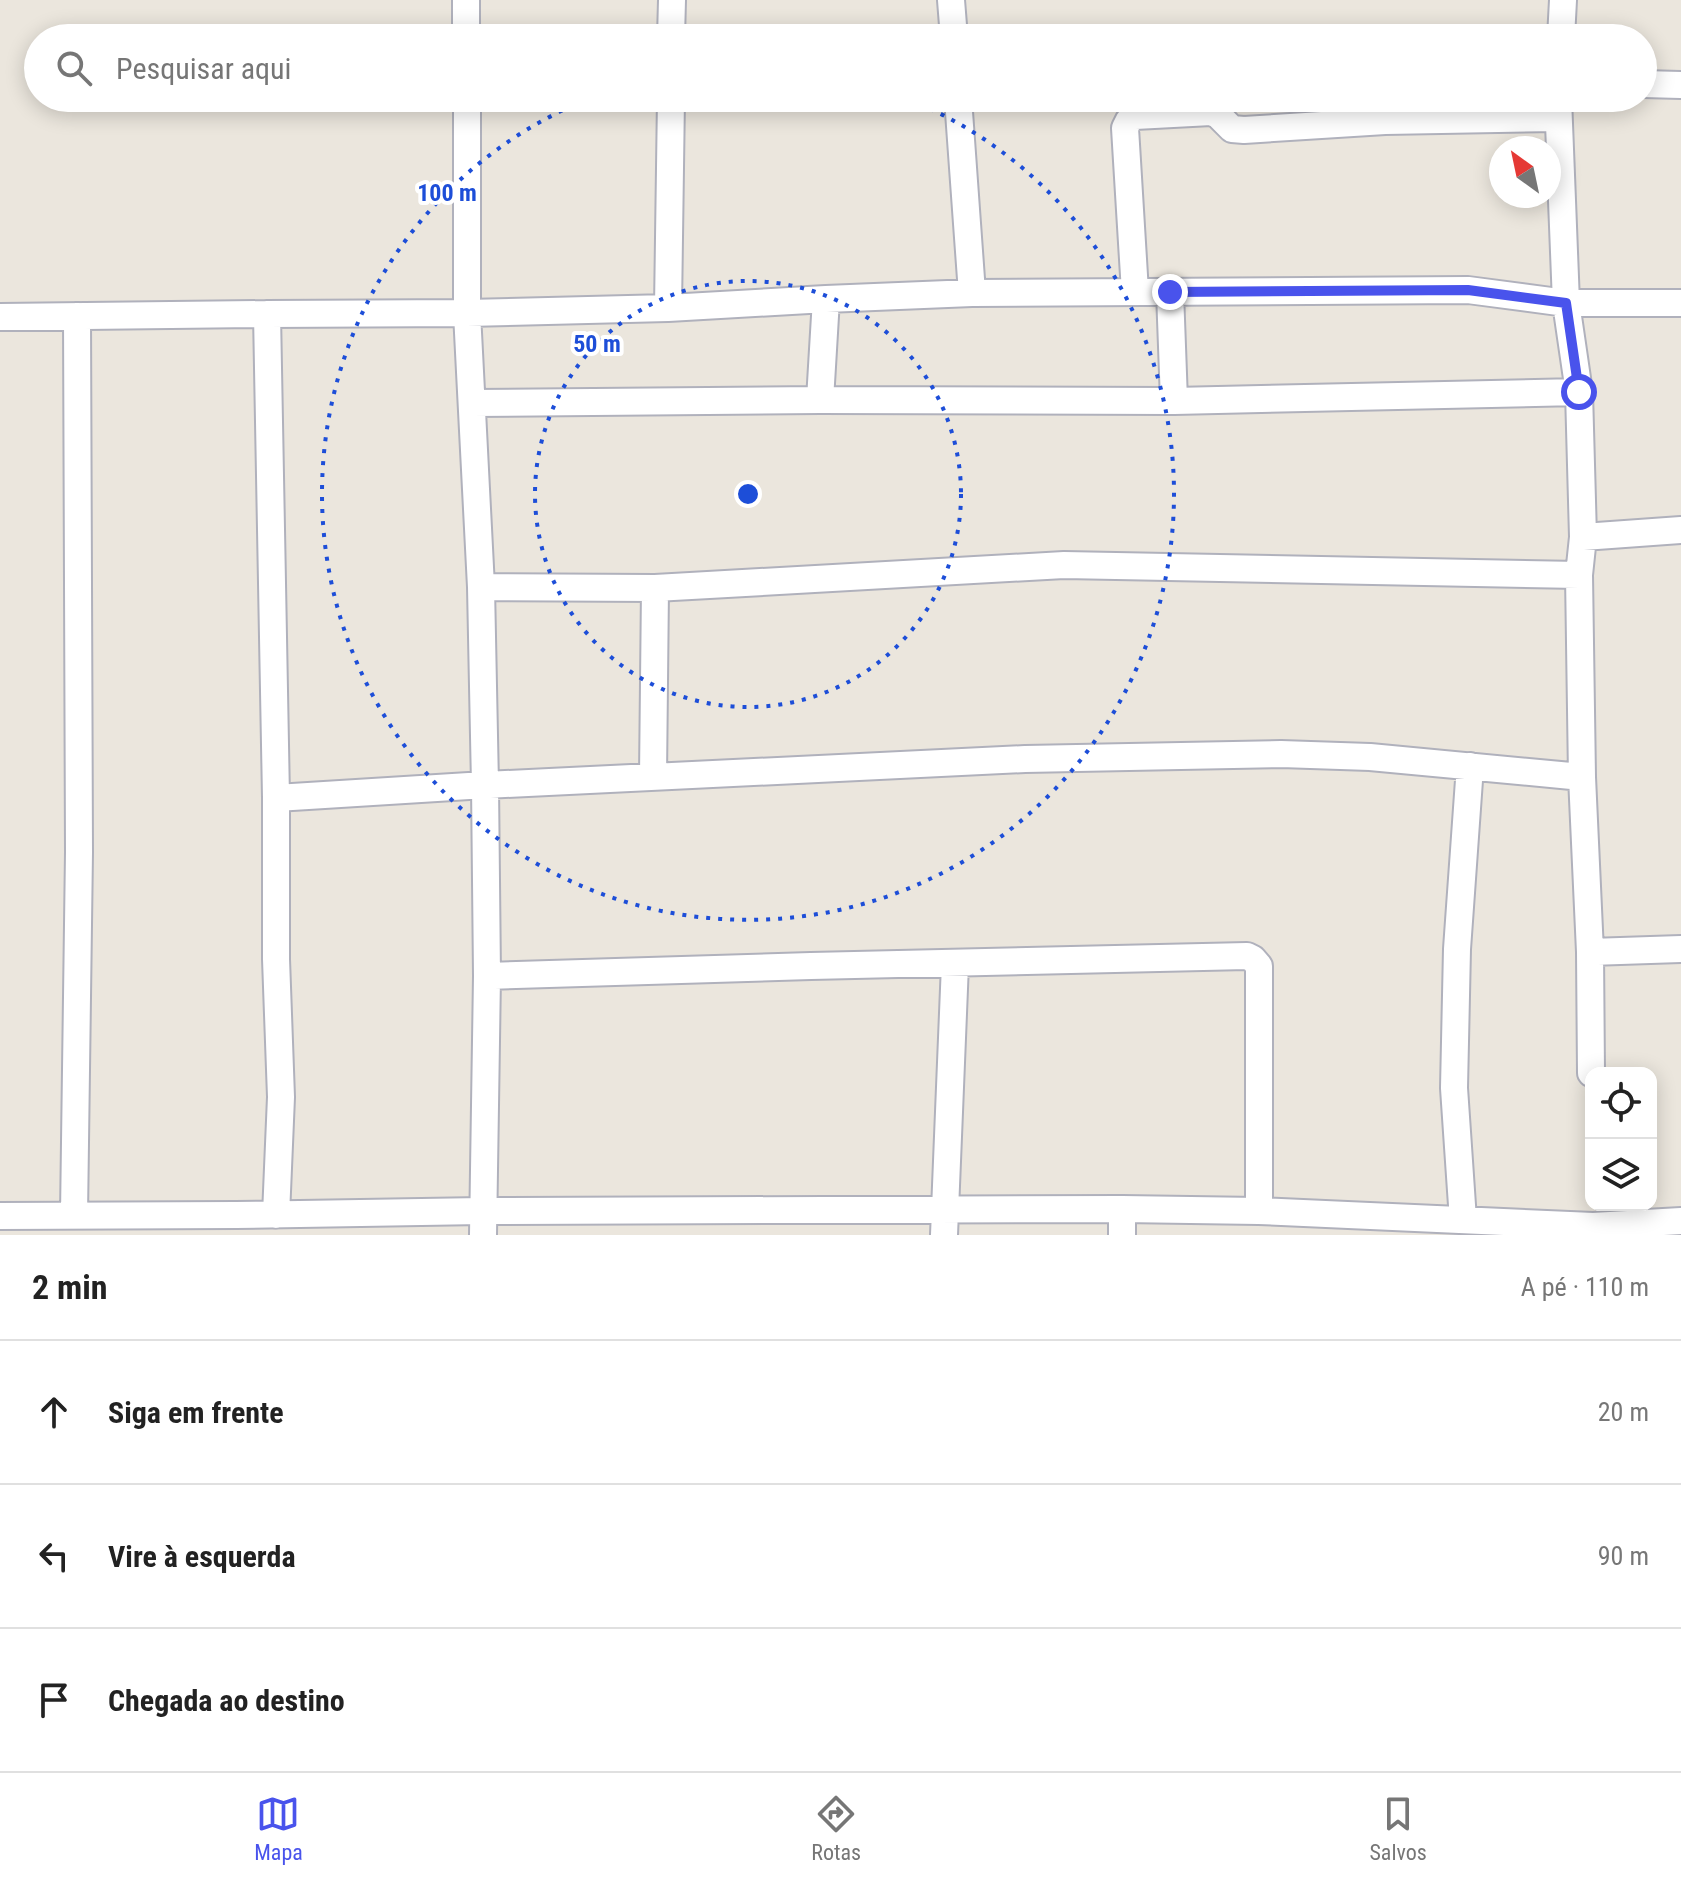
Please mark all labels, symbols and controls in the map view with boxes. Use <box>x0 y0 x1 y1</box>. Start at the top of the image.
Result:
search box <box>24 24 1657 112</box>
icon: search <box>52 46 96 90</box>
text: Pesquisar aqui <box>116 51 291 86</box>
north arrow <box>1489 136 1561 208</box>
text: 100 m <box>417 179 477 207</box>
route end <box>1152 274 1188 310</box>
text: 50 m <box>573 330 621 358</box>
route start <box>1561 374 1597 410</box>
centre of rings <box>734 480 762 508</box>
map controls <box>1585 1067 1657 1211</box>
button: locate <box>1585 1067 1657 1139</box>
button: layers <box>1585 1139 1657 1211</box>
text: 2 min <box>32 1267 108 1307</box>
text: A pé · 110 m <box>1521 1272 1649 1302</box>
icon: ahead <box>32 1390 76 1434</box>
text: Siga em frente <box>108 1395 284 1430</box>
text: 20 m <box>1598 1397 1649 1427</box>
icon: left <box>32 1534 76 1578</box>
text: Vire à esquerda <box>108 1539 296 1574</box>
text: 90 m <box>1598 1541 1649 1571</box>
icon: arrive <box>32 1678 76 1722</box>
text: Chegada ao destino <box>108 1683 345 1718</box>
tab: Mapa <box>254 1792 303 1865</box>
tab: Rotas <box>811 1792 861 1865</box>
tab: Salvos <box>1369 1792 1427 1865</box>

